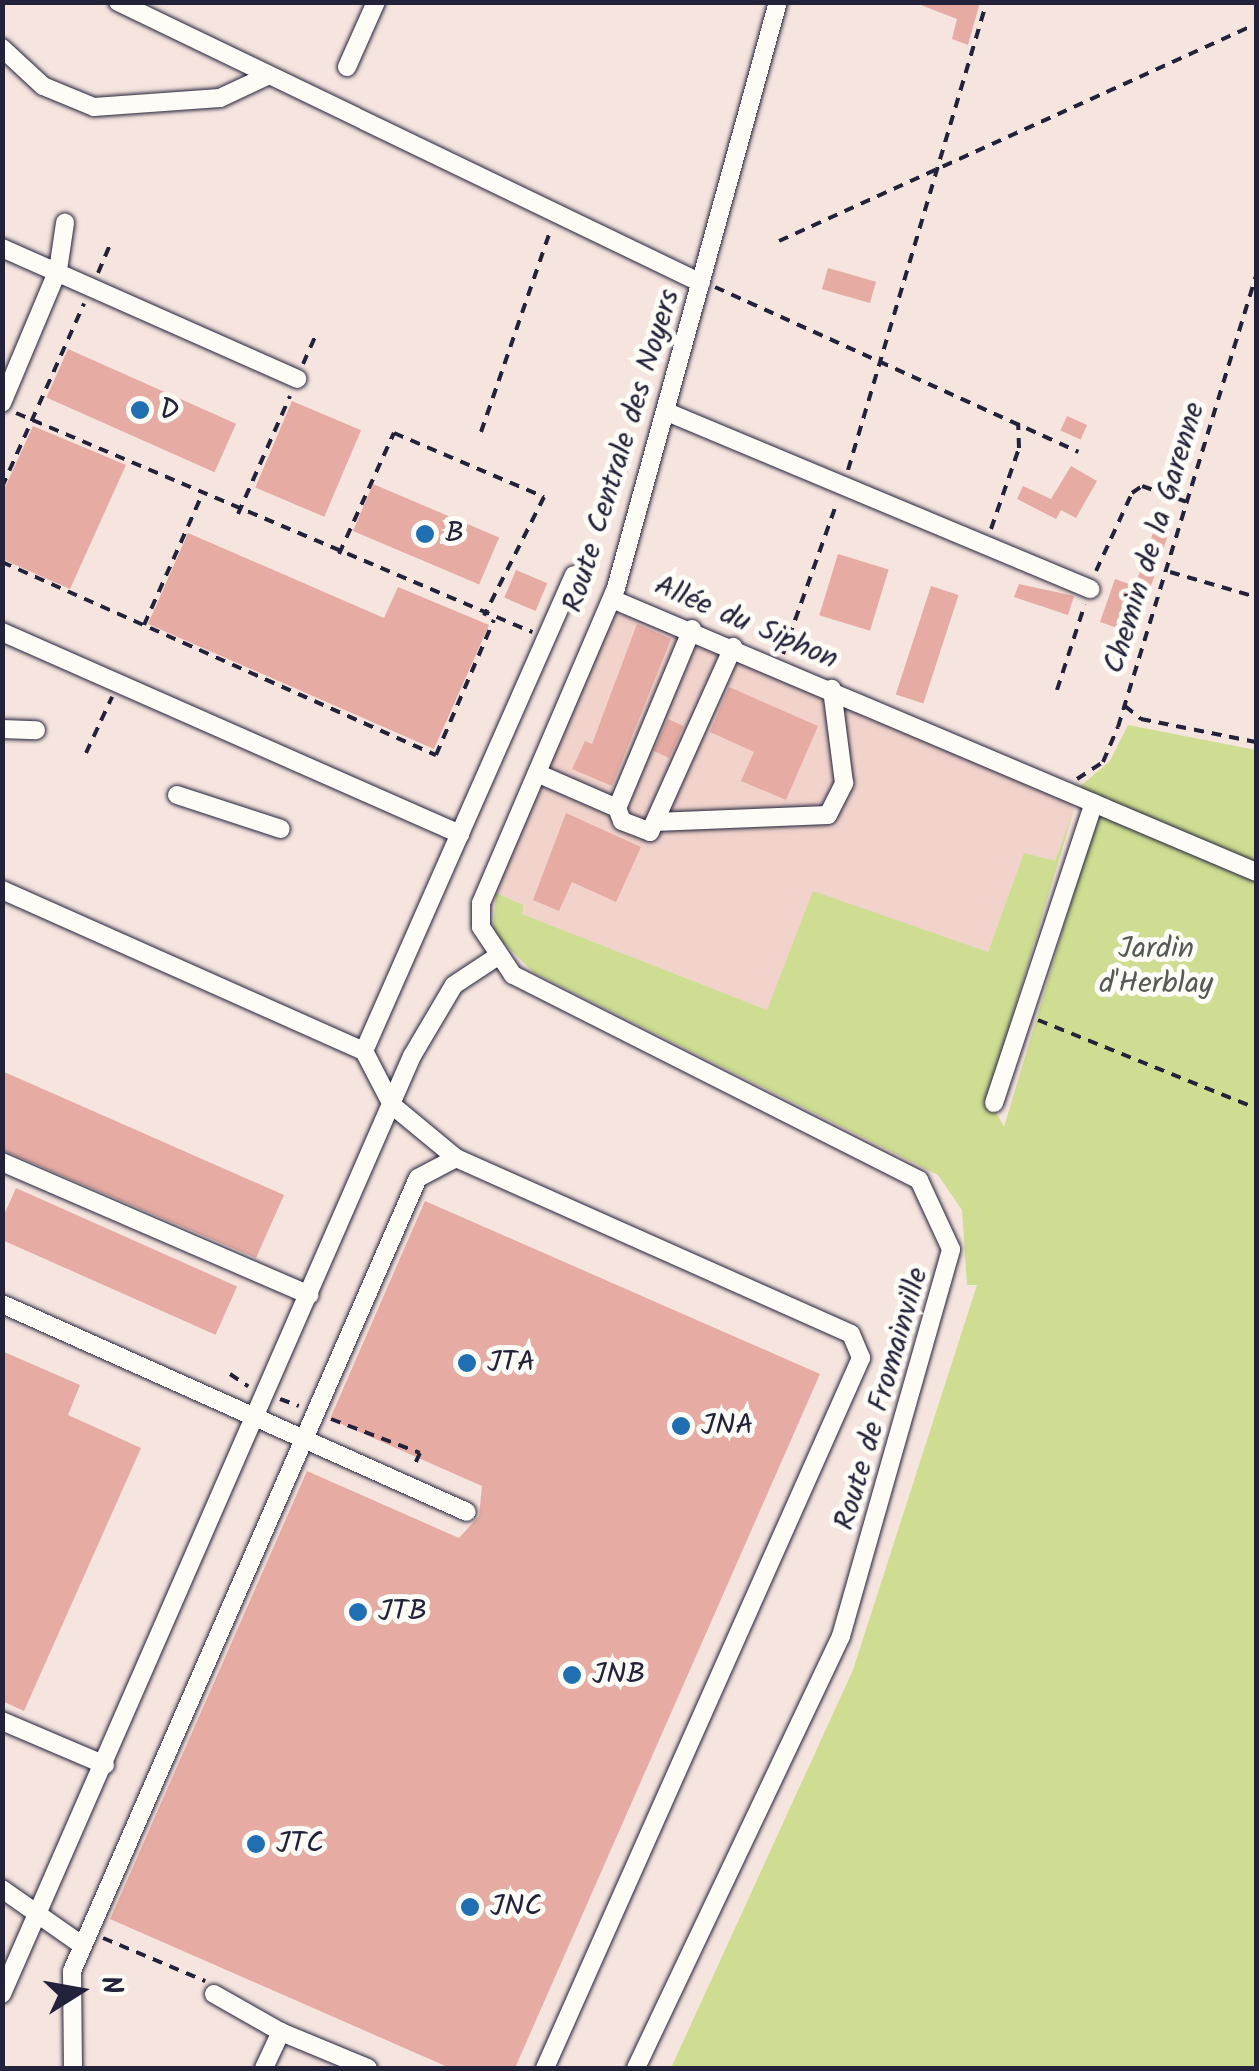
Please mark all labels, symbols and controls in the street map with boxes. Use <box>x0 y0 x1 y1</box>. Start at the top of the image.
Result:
street label: Route Centrale des Noyers <box>556 285 688 617</box>
place label: D <box>160 392 179 428</box>
street label: Chemin de la Garenne <box>1097 398 1213 678</box>
marker: D <box>129 399 151 421</box>
place label: B <box>445 516 464 552</box>
marker: B <box>414 523 436 545</box>
street label: Allée du Siphon <box>649 568 843 678</box>
park label: Jardin d'Herblay <box>1099 931 1213 1002</box>
street label: Route de Fromainville <box>827 1264 937 1534</box>
place label: JTA <box>487 1345 535 1381</box>
marker: JTA <box>456 1352 478 1374</box>
place label: JNA <box>701 1408 754 1444</box>
marker: JNA <box>670 1415 692 1437</box>
place label: JTB <box>378 1594 427 1630</box>
marker: JTB <box>347 1601 369 1623</box>
place label: JNB <box>592 1657 645 1693</box>
marker: JNB <box>561 1664 583 1686</box>
place label: JTC <box>276 1826 324 1862</box>
marker: JTC <box>245 1833 267 1855</box>
place label: JNC <box>490 1889 542 1925</box>
marker: JNC <box>459 1896 481 1918</box>
north arrow <box>30 1941 130 2041</box>
text: N <box>86 1972 134 1998</box>

